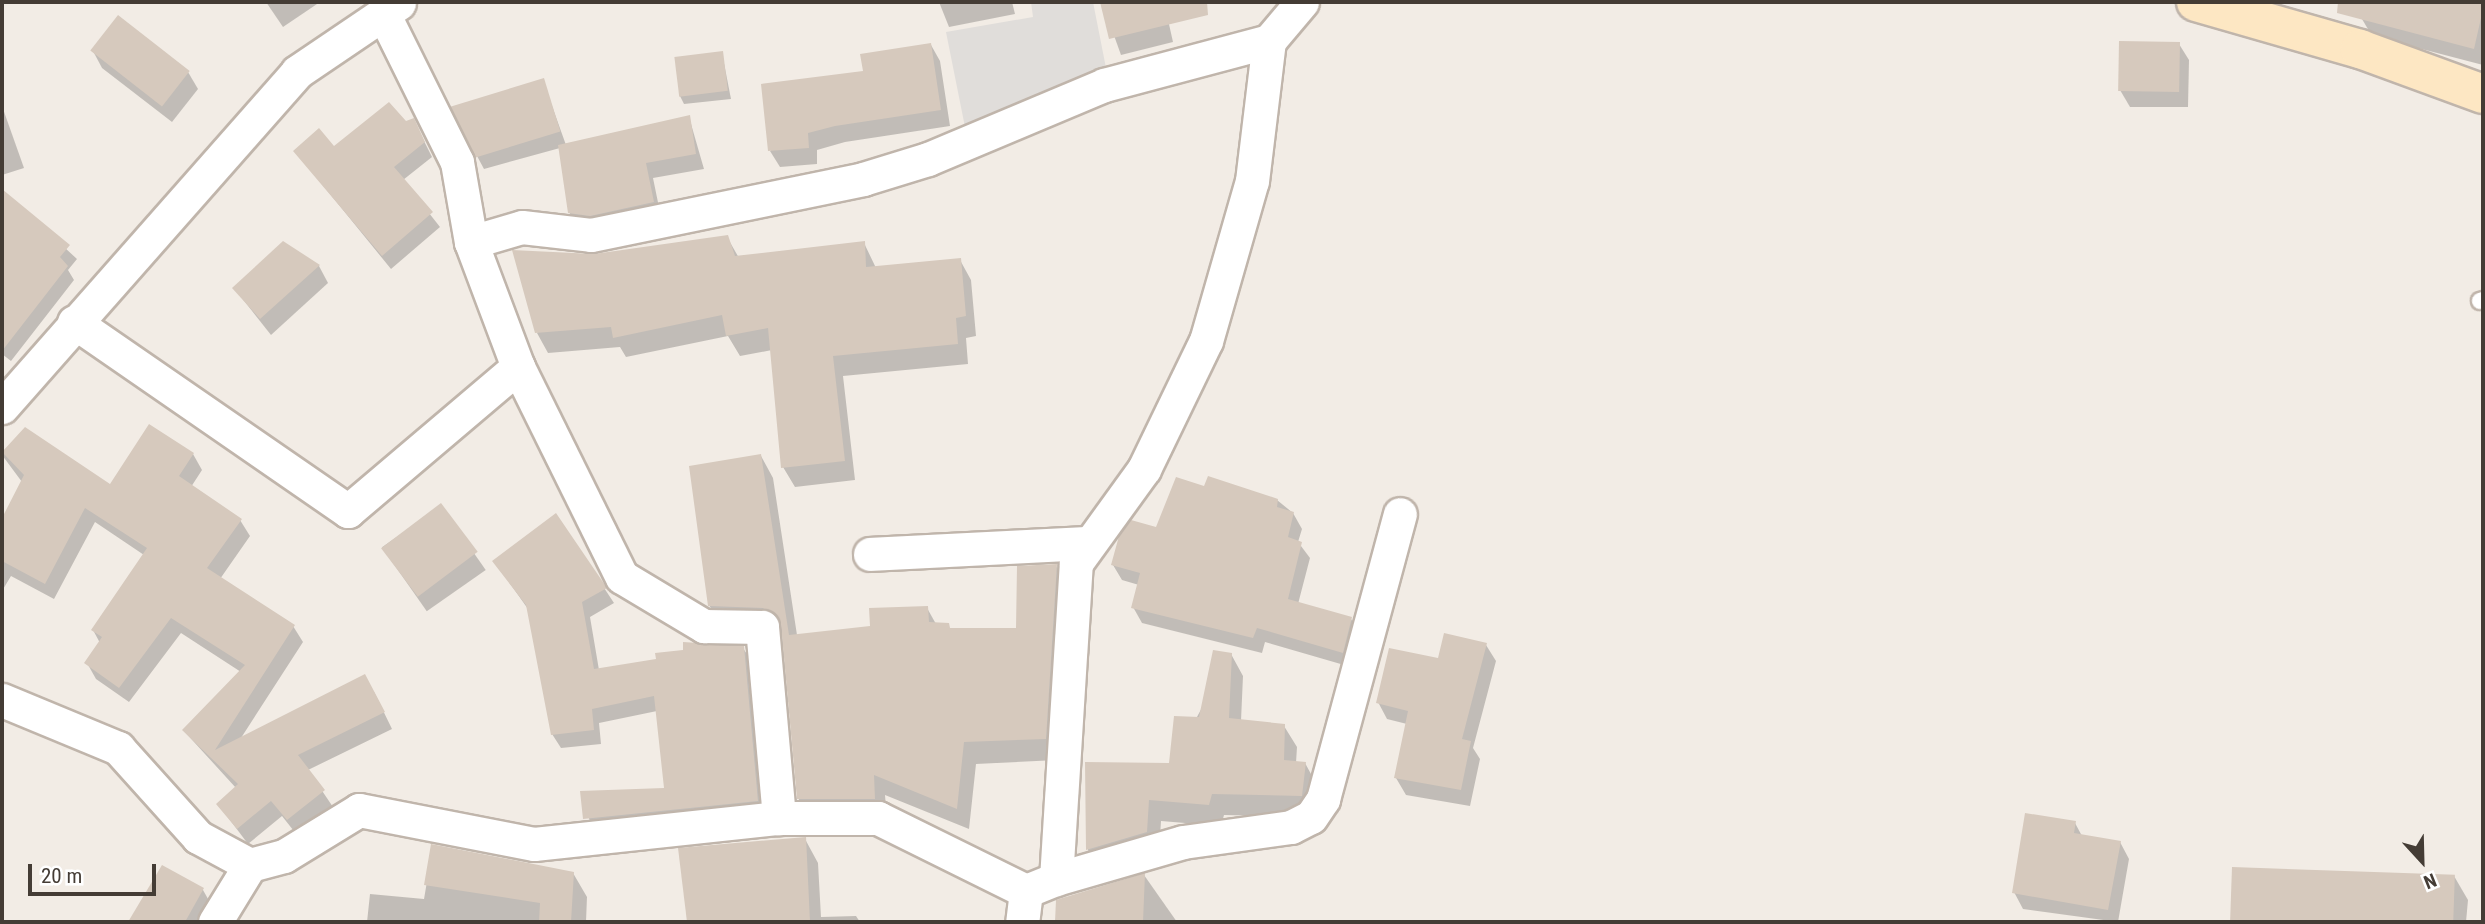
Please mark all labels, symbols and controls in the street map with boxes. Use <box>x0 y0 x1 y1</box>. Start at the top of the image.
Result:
north arrow <box>2387 826 2457 896</box>
scale bar <box>32 850 159 894</box>
text: 20 m <box>41 864 82 888</box>
text: N <box>2420 868 2440 894</box>

